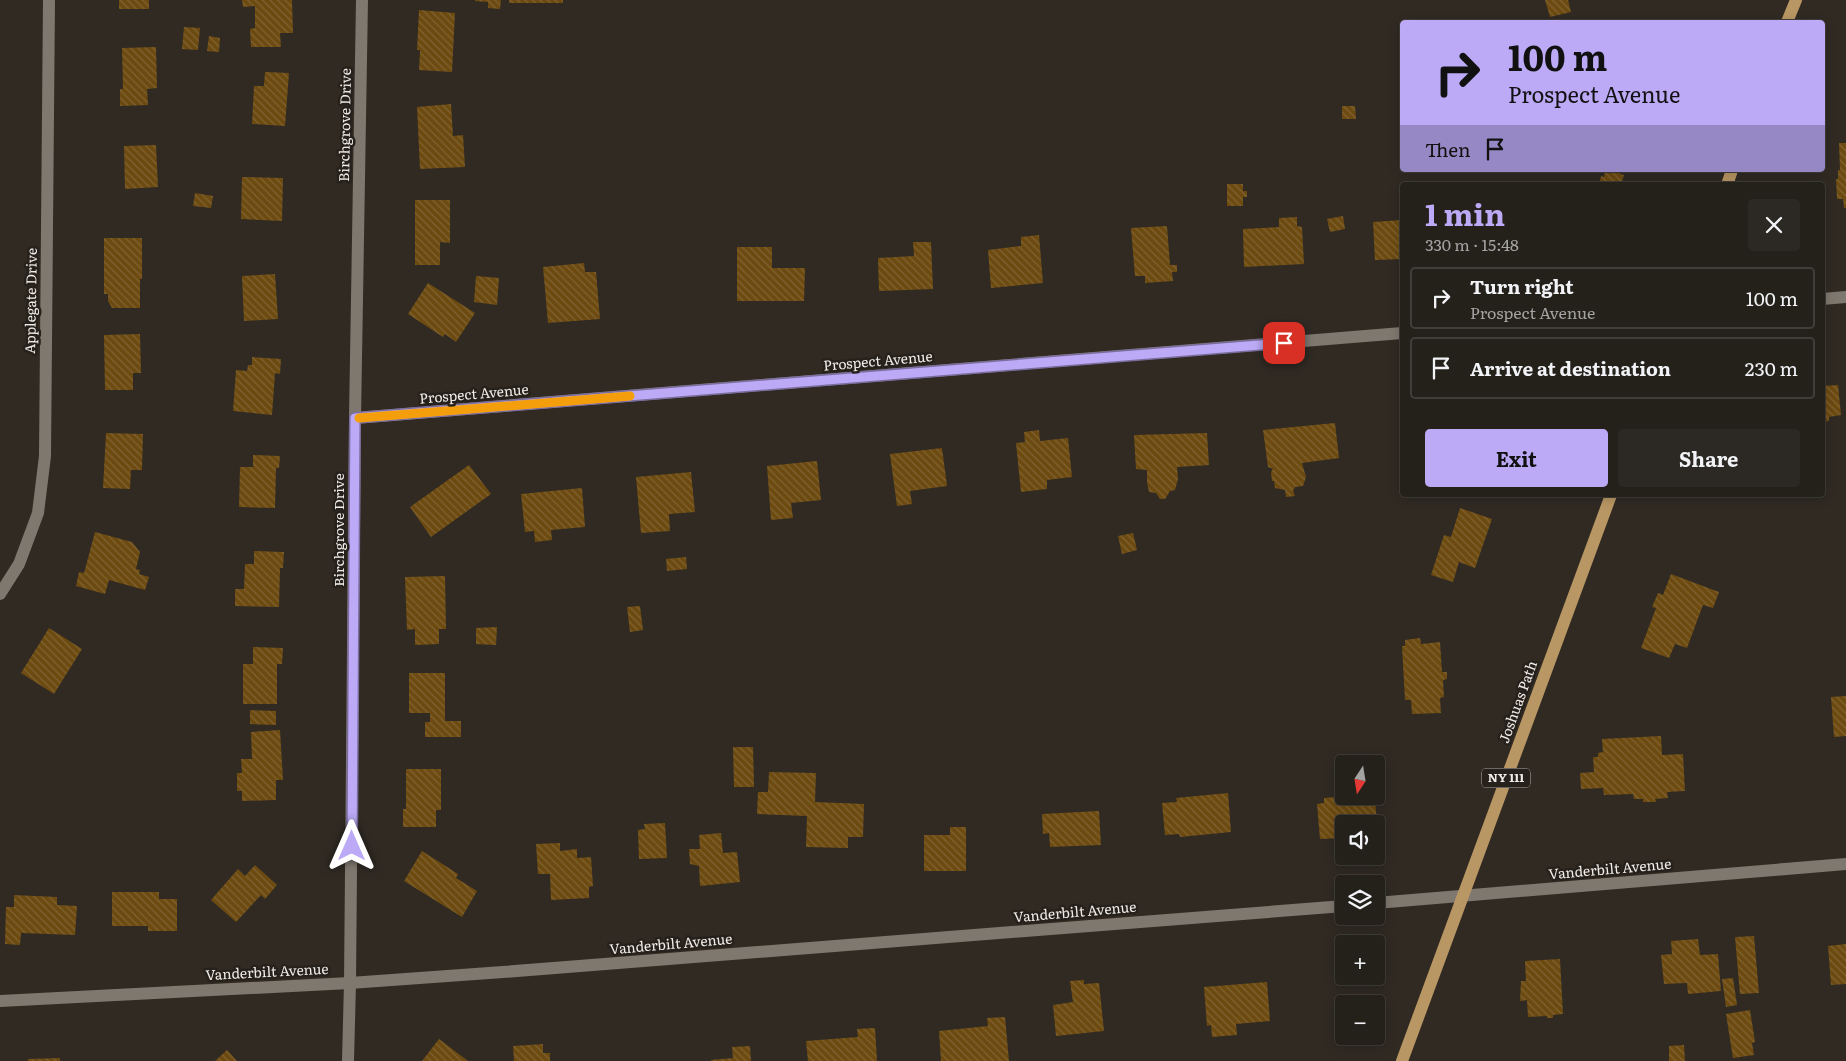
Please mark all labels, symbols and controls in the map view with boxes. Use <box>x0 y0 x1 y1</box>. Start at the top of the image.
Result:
text: 100 m <box>1508 30 1608 82</box>
icon: right <box>1425 40 1490 105</box>
street label: Birchgrove Drive <box>333 68 355 182</box>
text: Prospect Avenue <box>1508 77 1680 110</box>
text: Then <box>1425 135 1471 163</box>
icon: arrive <box>1481 135 1509 163</box>
text: 1 min <box>1425 191 1505 235</box>
button: close <box>1748 199 1800 251</box>
text: 330 m · 15:48 <box>1425 232 1519 256</box>
street label: Applegate Drive <box>19 248 41 354</box>
text: Turn right <box>1470 272 1574 300</box>
icon: right <box>1427 284 1455 312</box>
text: 100 m <box>1746 284 1798 312</box>
text: Prospect Avenue <box>1470 300 1595 324</box>
pin <box>1263 322 1305 364</box>
icon: arrive <box>1270 329 1298 357</box>
street label: Prospect Avenue <box>822 345 933 375</box>
icon: arrive <box>1427 354 1455 382</box>
text: Arrive at destination <box>1470 354 1671 382</box>
text: 230 m <box>1745 354 1798 382</box>
street label: Prospect Avenue <box>418 378 529 408</box>
button: Exit <box>1425 429 1608 487</box>
button: Share <box>1618 429 1800 487</box>
street label: Birchgrove Drive <box>328 473 348 587</box>
street label: Joshuas Path <box>1493 658 1541 746</box>
north arrow <box>1335 755 1385 805</box>
map controls <box>1335 755 1385 1045</box>
road number: NY 111 <box>1482 768 1530 788</box>
button: sound <box>1335 815 1385 865</box>
position arrow <box>325 819 377 871</box>
street label: Vanderbilt Avenue <box>1548 853 1672 883</box>
button: layers <box>1335 875 1385 925</box>
street label: Vanderbilt Avenue <box>1013 896 1137 926</box>
street label: Vanderbilt Avenue <box>609 928 733 958</box>
button: + <box>1335 935 1385 985</box>
street label: Vanderbilt Avenue <box>205 958 329 984</box>
button: − <box>1335 995 1385 1045</box>

